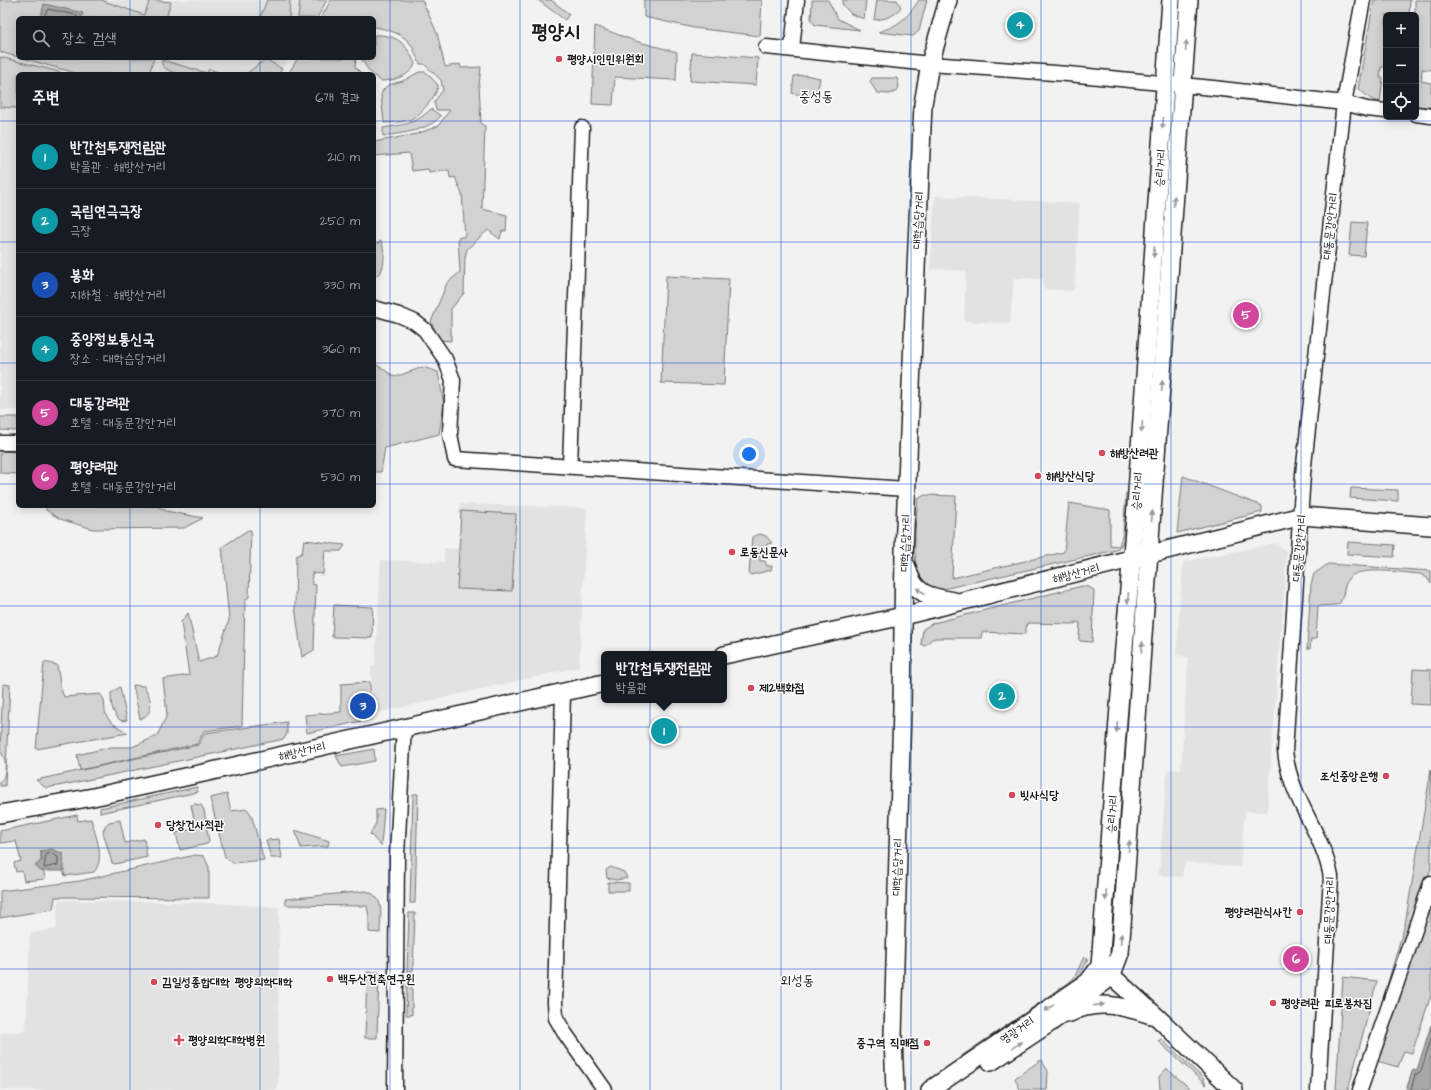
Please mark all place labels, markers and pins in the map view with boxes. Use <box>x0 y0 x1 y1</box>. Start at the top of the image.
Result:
pin: 4 <box>1007 10 1033 40</box>
place label: 평양시인민위원회 <box>567 51 644 68</box>
marker: 평양시인민위원회 <box>554 54 564 64</box>
pin: 5 <box>1233 300 1259 330</box>
place label: 해방산려관 <box>1110 445 1159 462</box>
marker: 해방산려관 <box>1097 448 1107 458</box>
place label: 해방산식당 <box>1046 468 1095 485</box>
marker: 해방산식당 <box>1033 471 1043 481</box>
place label: 로동신문사 <box>740 544 789 561</box>
marker: 로동신문사 <box>727 547 737 557</box>
place label: 제2백화점 <box>759 680 805 697</box>
pin: 2 <box>989 681 1015 711</box>
marker: 제2백화점 <box>746 683 756 693</box>
pin: 3 <box>350 691 376 721</box>
pin: 1 <box>651 716 677 746</box>
place label: 조선중앙은행 <box>1320 768 1378 785</box>
marker: 조선중앙은행 <box>1381 771 1391 781</box>
place label: 빗사식당 <box>1020 787 1059 804</box>
marker: 빗사식당 <box>1007 790 1017 800</box>
place label: 당창건사적관 <box>166 817 224 834</box>
marker: 당창건사적관 <box>153 820 163 830</box>
place label: 평양려관식사칸 <box>1224 904 1292 921</box>
marker: 평양려관식사칸 <box>1295 907 1305 917</box>
pin: 6 <box>1283 944 1309 974</box>
place label: 백두산건축연구윈 <box>338 971 416 988</box>
place label: 김일성종합대학 평양의학대학 <box>162 974 293 991</box>
marker: 백두산건축연구윈 <box>325 974 335 984</box>
marker: 김일성종합대학 평양의학대학 <box>149 977 159 987</box>
place label: 평양려관 피로봉차집 <box>1281 995 1373 1012</box>
marker: 평양려관 피로봉차집 <box>1268 998 1278 1008</box>
place label: 평양의학대학병원 <box>188 1032 266 1049</box>
marker: 평양의학대학병원 <box>173 1034 185 1046</box>
place label: 중구역 직매점 <box>856 1035 919 1052</box>
marker: 중구역 직매점 <box>922 1038 932 1048</box>

